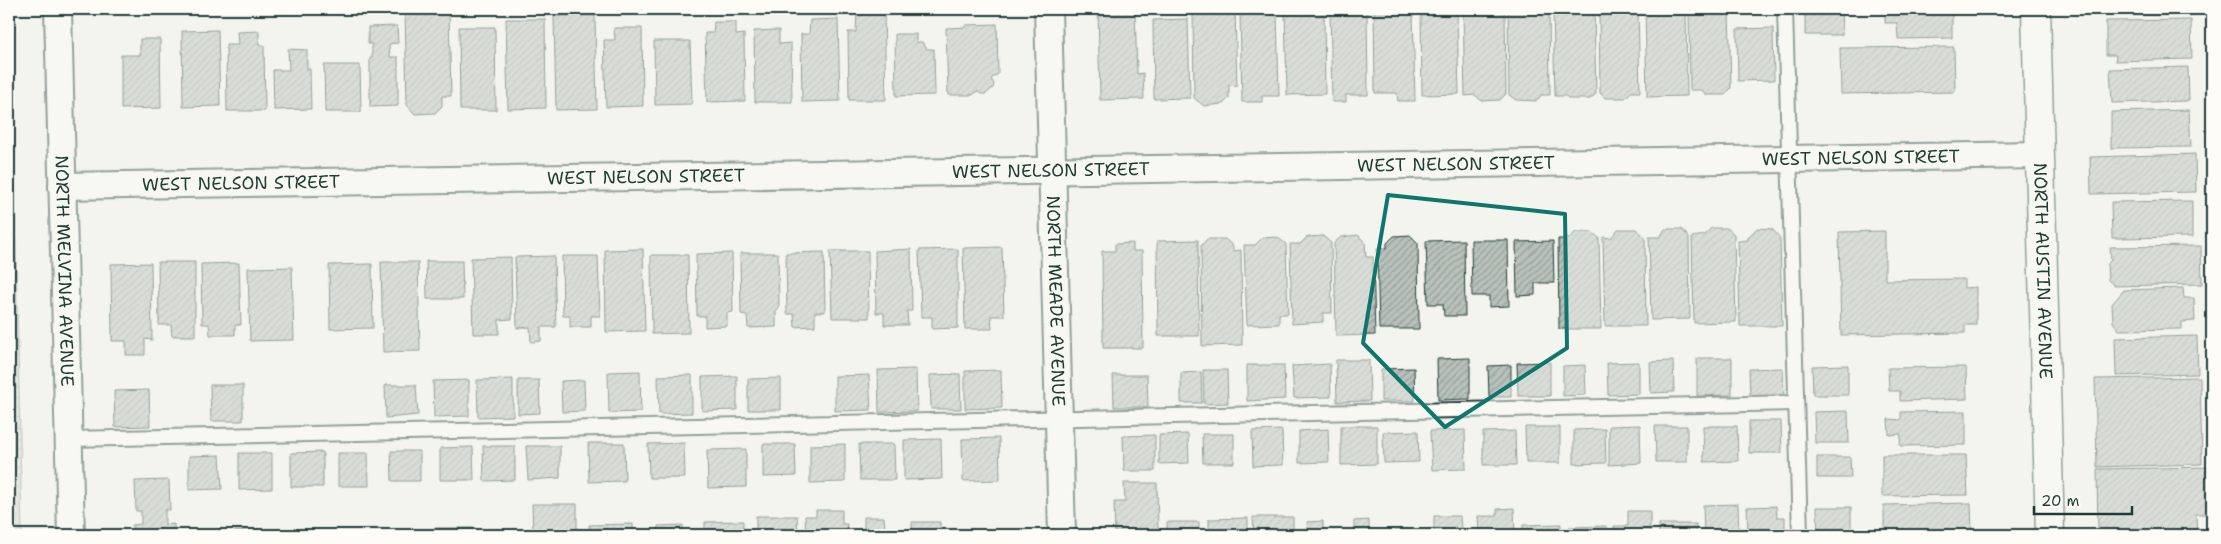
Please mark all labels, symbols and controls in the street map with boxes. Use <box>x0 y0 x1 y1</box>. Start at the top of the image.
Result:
street label: WEST NELSON STREET <box>1762 144 1960 171</box>
street label: WEST NELSON STREET <box>1357 151 1555 178</box>
street label: NORTH MELVINA AVENUE <box>50 155 79 387</box>
street label: WEST NELSON STREET <box>952 157 1150 184</box>
street label: NORTH AUSTIN AVENUE <box>2028 162 2058 379</box>
street label: WEST NELSON STREET <box>547 163 745 190</box>
street label: WEST NELSON STREET <box>142 170 340 197</box>
street label: NORTH MEADE AVENUE <box>1041 195 1071 407</box>
scale bar <box>2034 484 2131 516</box>
text: 20 m <box>2041 491 2080 511</box>

